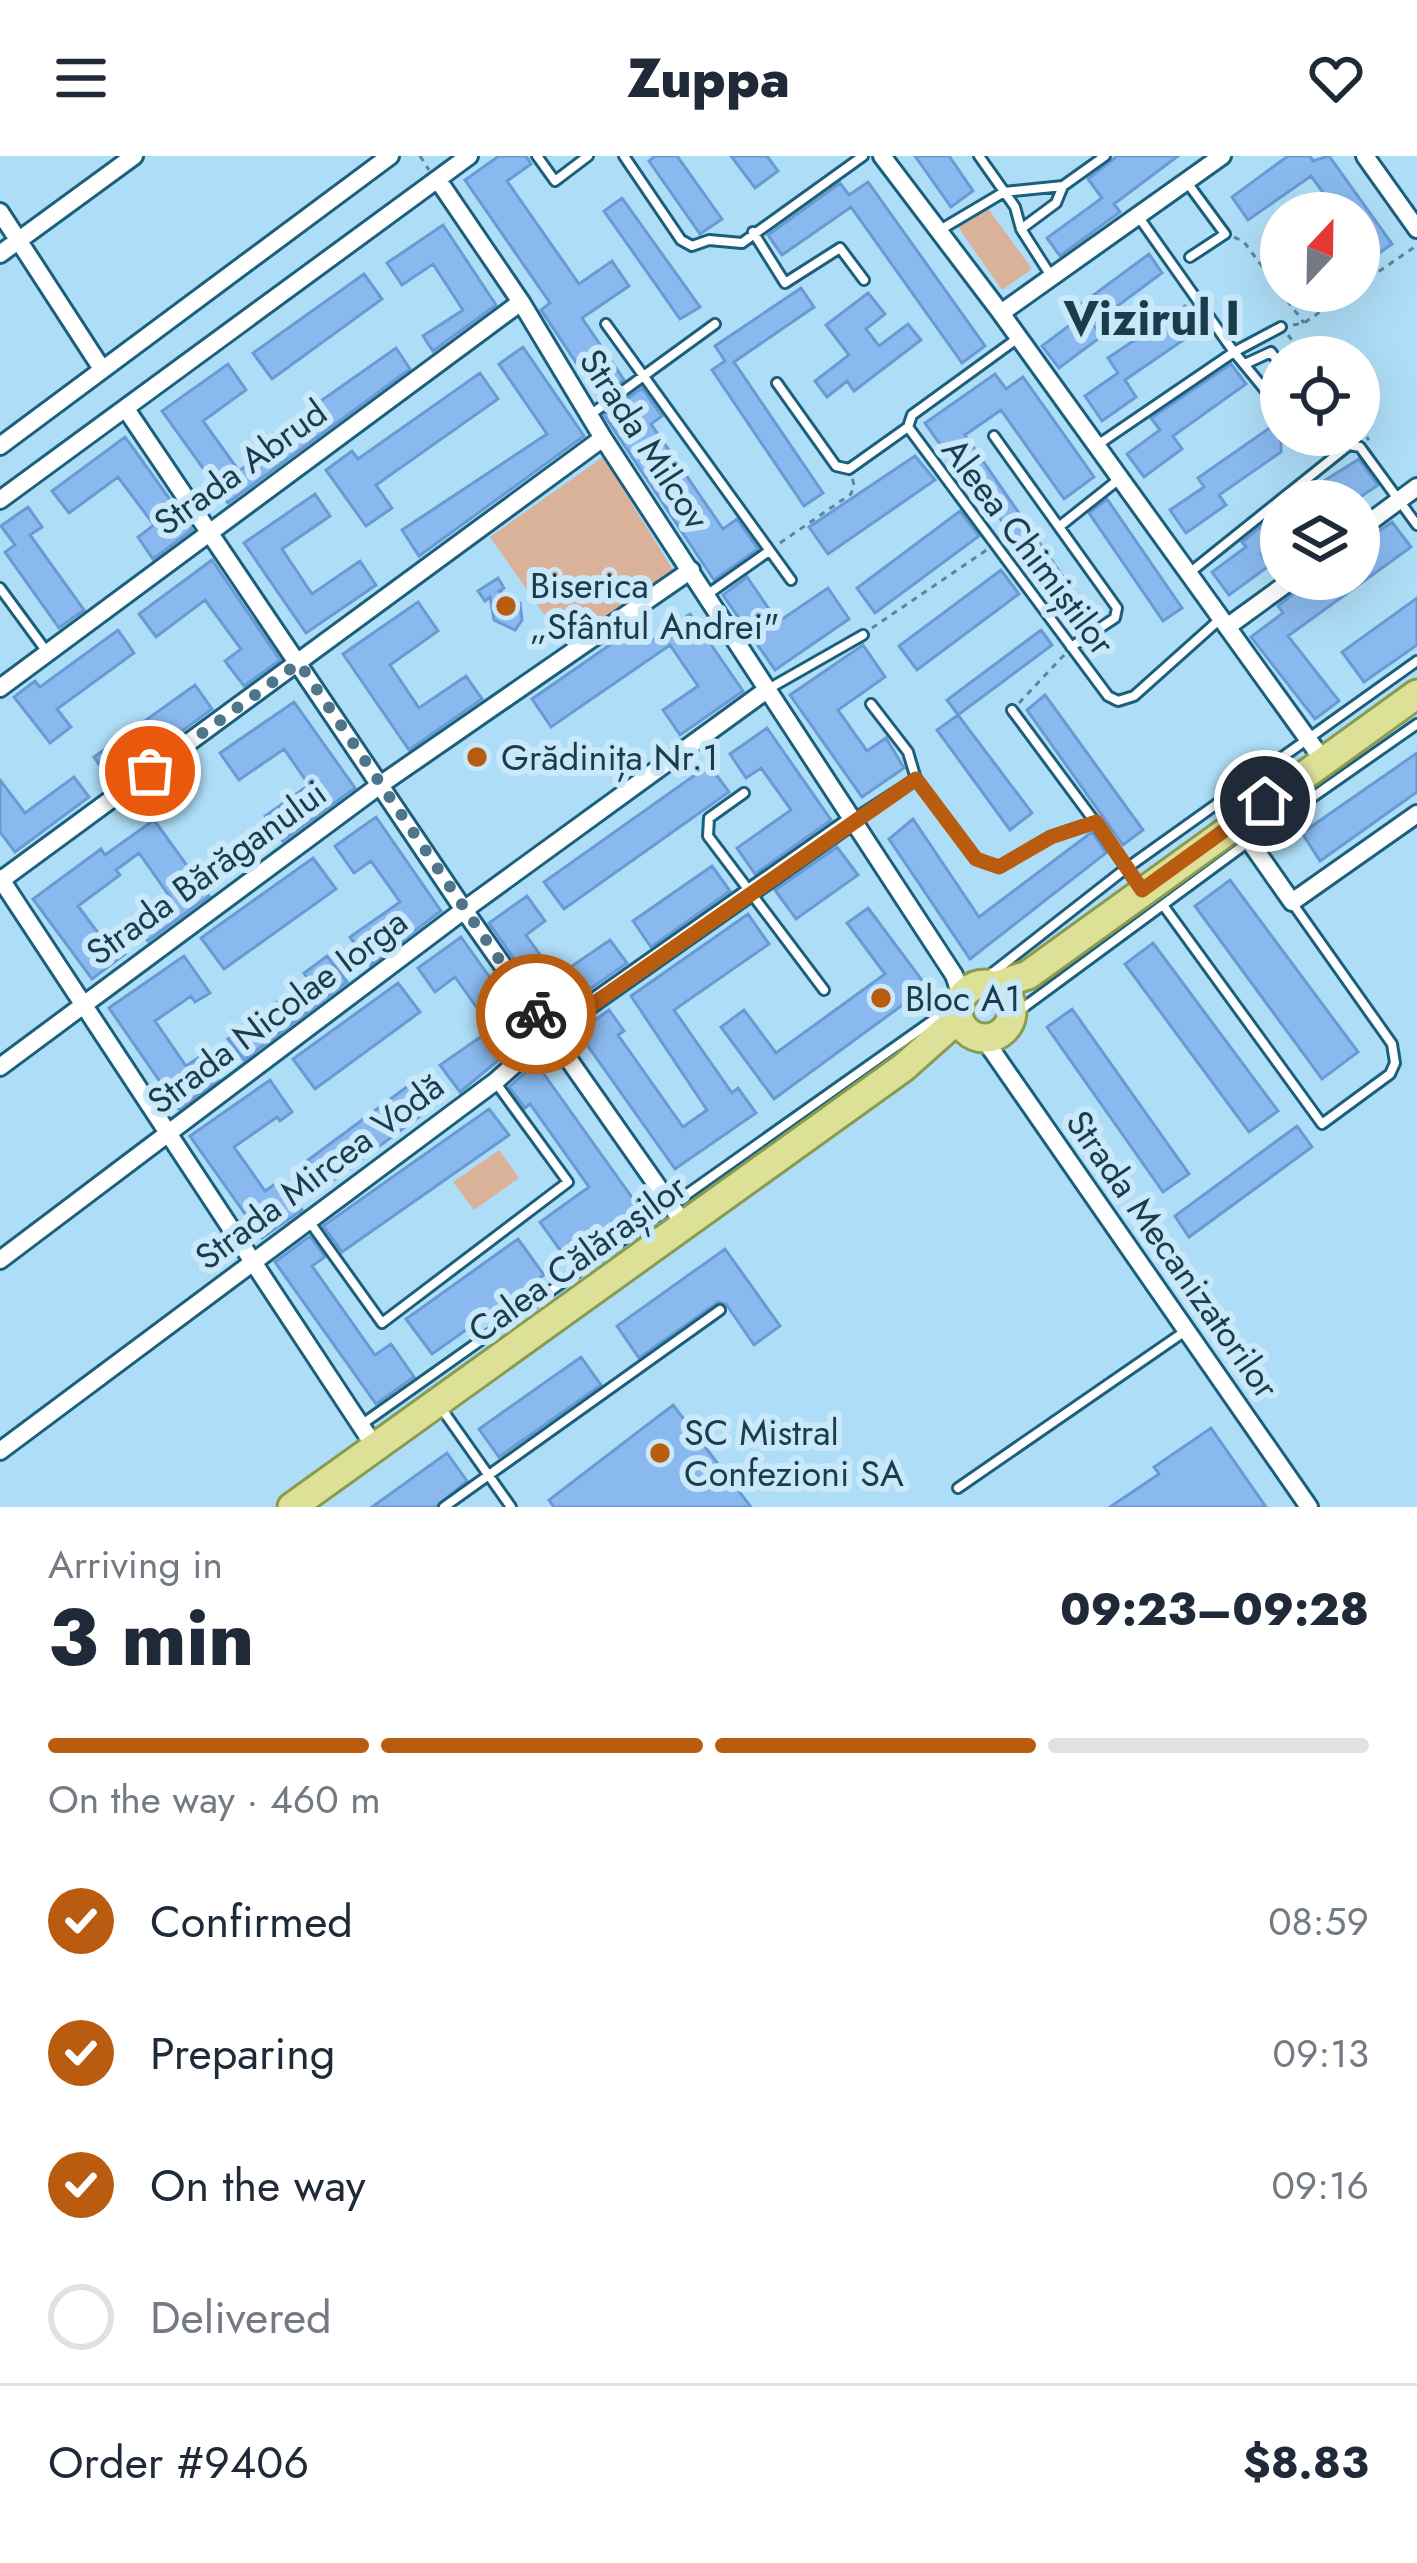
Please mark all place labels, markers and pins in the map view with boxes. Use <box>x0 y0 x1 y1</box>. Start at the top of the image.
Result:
place label: Biserica „Sfântul Andrei" <box>530 559 780 652</box>
marker: Biserica „Sfântul Andrei" <box>493 593 519 619</box>
pin <box>99 720 201 822</box>
place label: Grădinița Nr.1 <box>501 731 719 783</box>
marker: Grădinița Nr.1 <box>464 744 490 770</box>
pin <box>1214 750 1316 852</box>
place label: Bloc A1 <box>905 972 1021 1024</box>
marker: Bloc A1 <box>868 985 894 1011</box>
place label: SC Mistral Confezioni SA <box>684 1406 904 1499</box>
marker: SC Mistral Confezioni SA <box>647 1440 673 1466</box>

